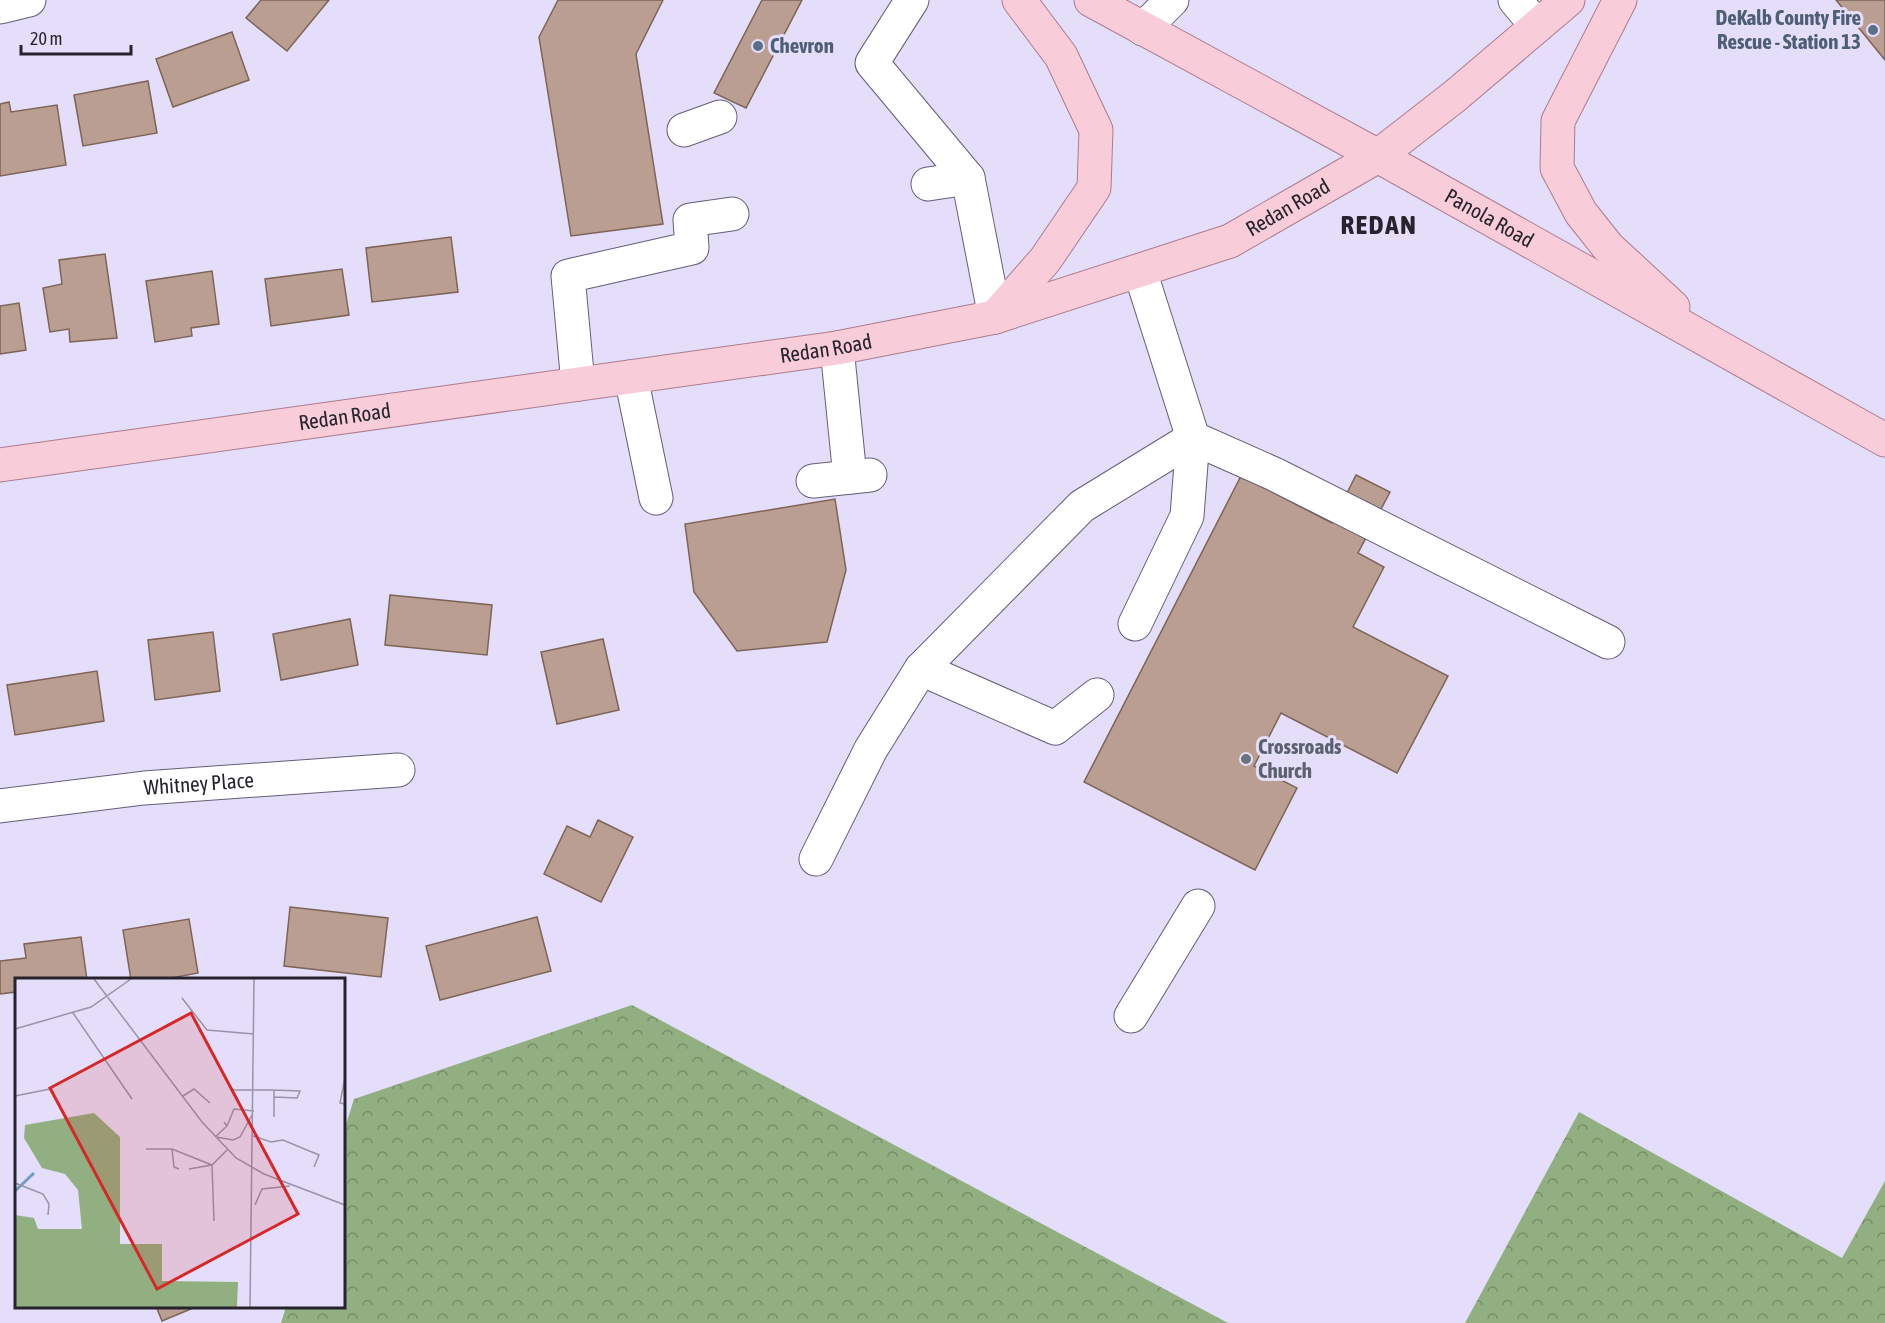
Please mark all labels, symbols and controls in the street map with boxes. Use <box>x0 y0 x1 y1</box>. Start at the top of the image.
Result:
place label: DeKalb County Fire Rescue - Station 13 <box>1715 5 1861 53</box>
scale bar <box>21 18 130 56</box>
marker: DeKalb County Fire Rescue - Station 13 <box>1866 23 1880 37</box>
text: 20 m <box>30 28 62 49</box>
place label: Chevron <box>770 33 834 57</box>
marker: Chevron <box>751 39 765 53</box>
street label: Redan Road <box>1241 173 1334 240</box>
street label: Panola Road <box>1441 183 1538 252</box>
district label: REDAN <box>1341 209 1417 240</box>
street label: Redan Road <box>778 328 874 367</box>
street label: Redan Road <box>297 398 392 434</box>
place label: Crossroads Church <box>1258 734 1342 782</box>
marker: Crossroads Church <box>1239 752 1253 766</box>
street label: Whitney Place <box>143 767 255 799</box>
inset map <box>15 978 345 1308</box>

